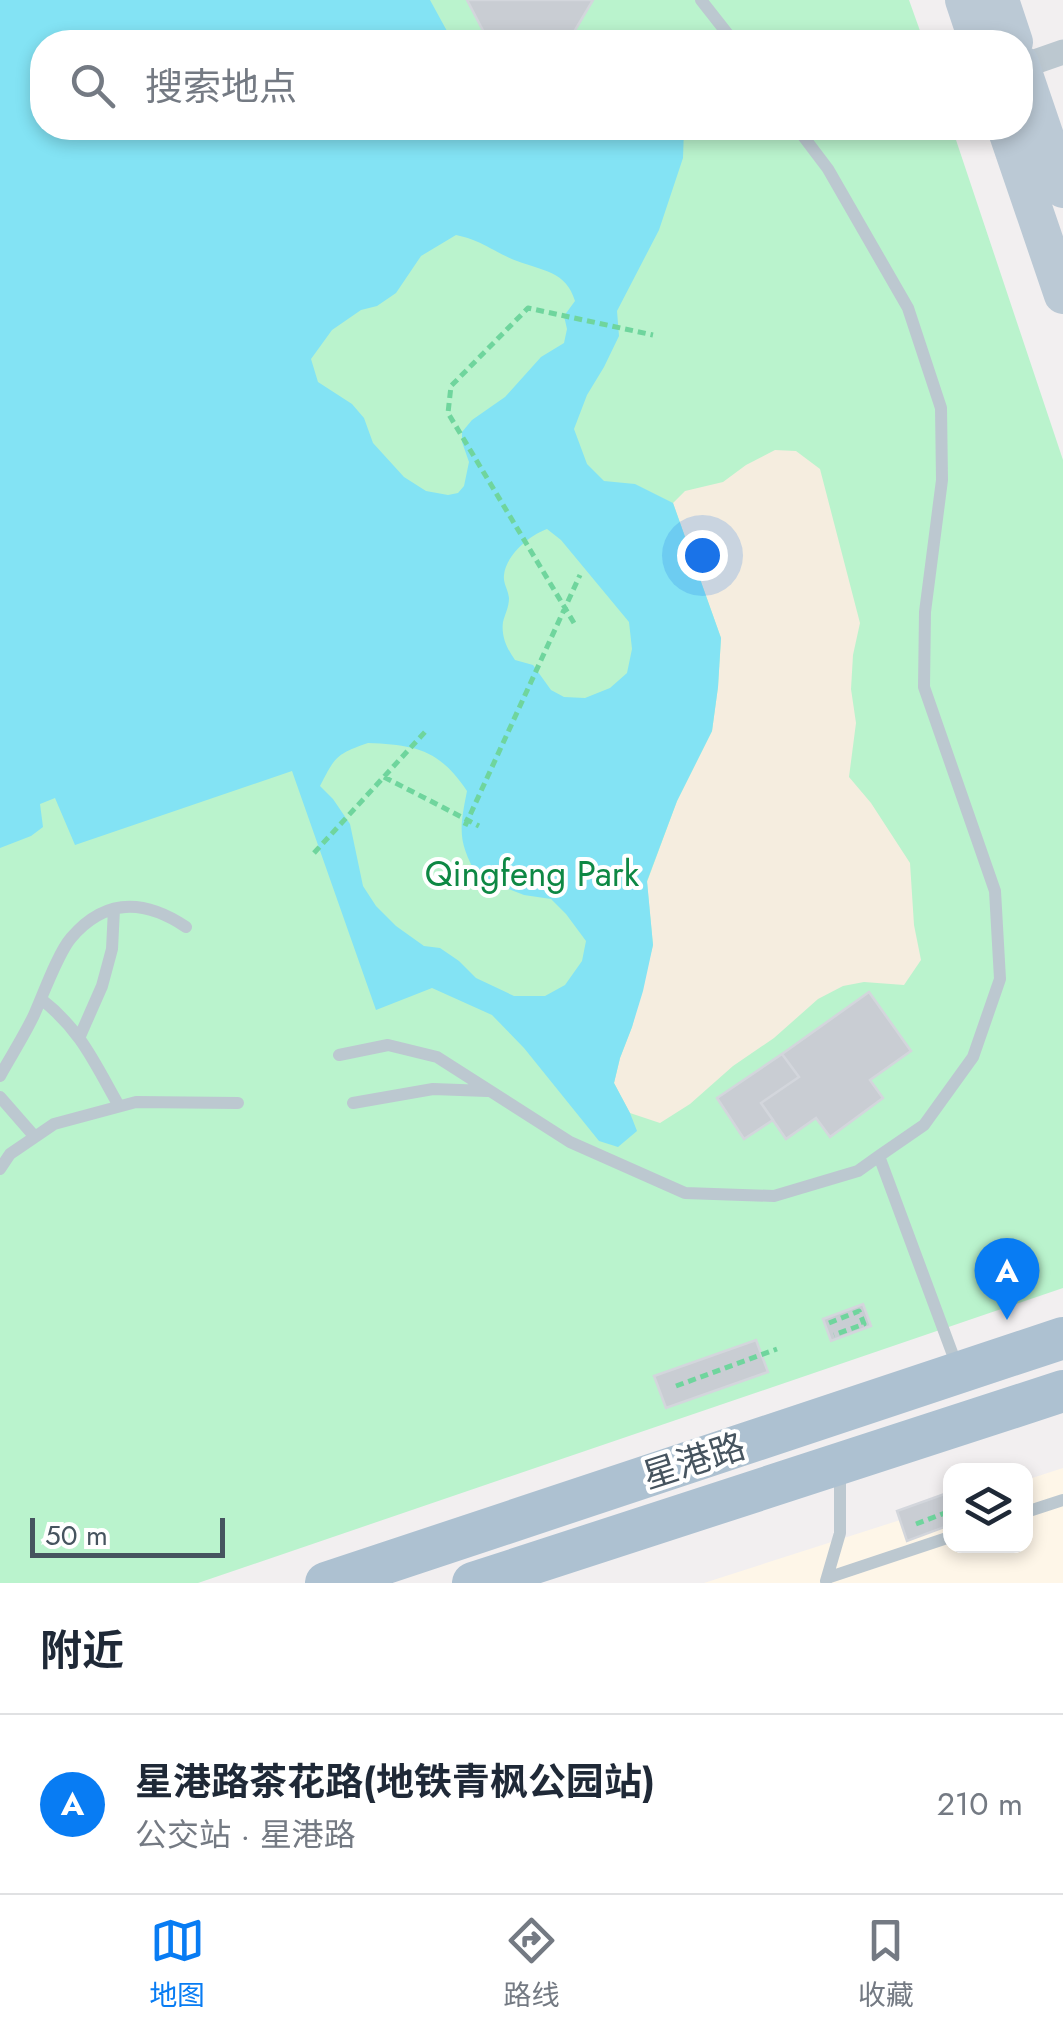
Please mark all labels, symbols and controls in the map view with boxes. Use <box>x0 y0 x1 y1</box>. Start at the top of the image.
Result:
search box <box>30 30 1033 140</box>
icon: search <box>65 58 120 113</box>
text: 搜索地点 <box>145 59 297 114</box>
your location <box>677 530 728 581</box>
park label: Qingfeng Park <box>425 849 640 899</box>
pin: A <box>974 1238 1040 1320</box>
street label: 星港路 <box>636 1421 752 1501</box>
map controls <box>943 1463 1033 1553</box>
button: layers <box>943 1463 1033 1553</box>
scale bar <box>30 1513 225 1558</box>
text: 50 m <box>45 1515 108 1556</box>
text: 附近 <box>40 1620 124 1681</box>
text: 星港路茶花路(地铁青枫公园站) <box>135 1754 655 1809</box>
text: A <box>61 1781 84 1827</box>
text: 210 m <box>937 1781 1023 1827</box>
text: 公交站 · 星港路 <box>135 1812 356 1858</box>
tab: 地图 <box>149 1913 205 2016</box>
tab: 路线 <box>503 1913 560 2016</box>
tab: 收藏 <box>858 1913 914 2016</box>

